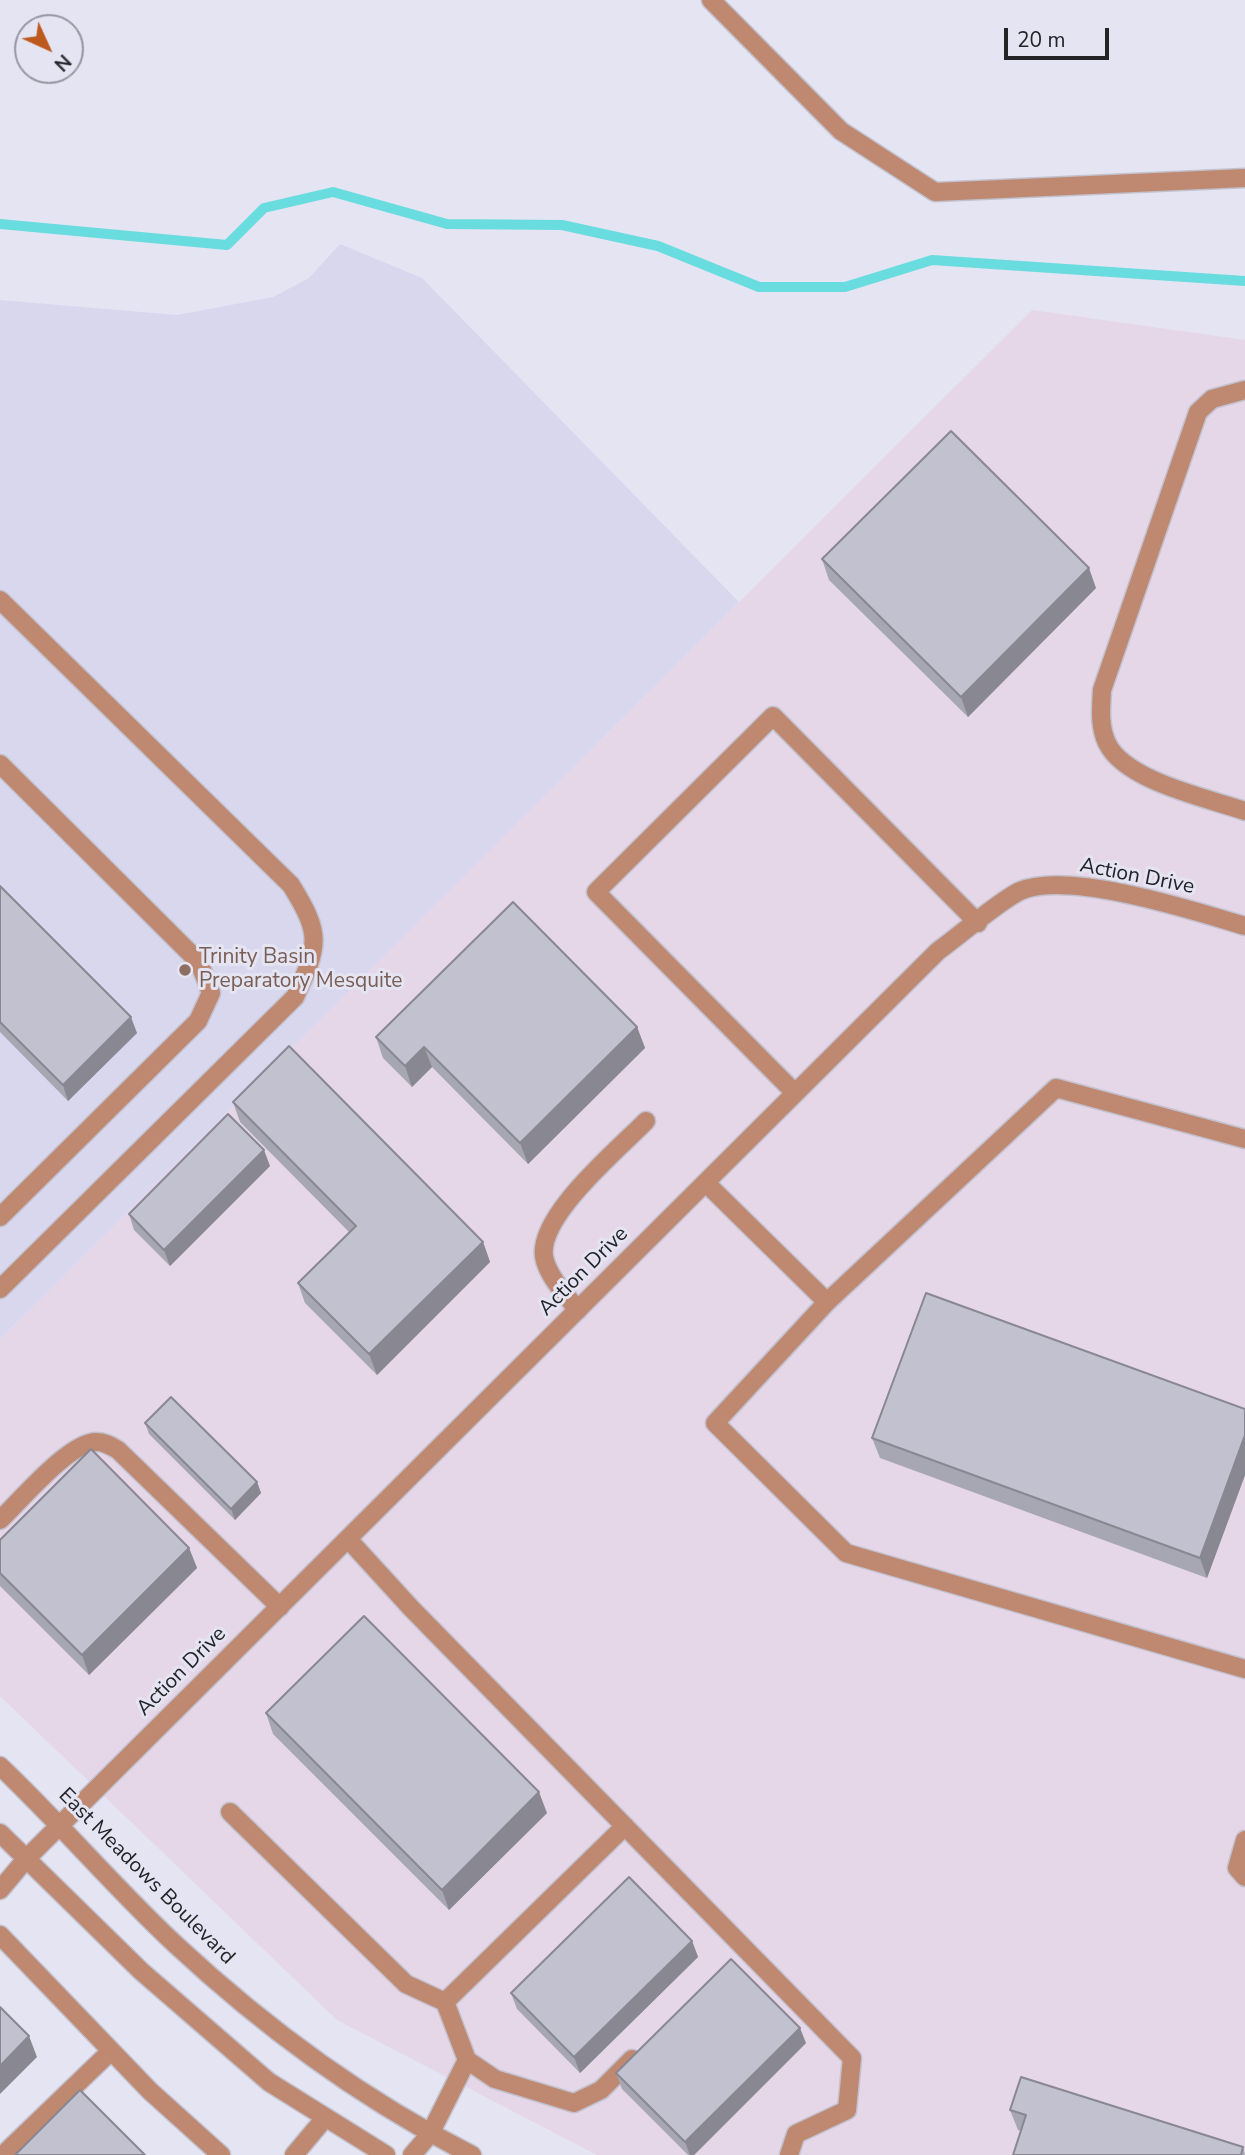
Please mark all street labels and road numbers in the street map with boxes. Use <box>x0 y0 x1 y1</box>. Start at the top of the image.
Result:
street label: Action Drive <box>1078 854 1196 900</box>
street label: Action Drive <box>534 1222 634 1322</box>
street label: Action Drive <box>132 1622 232 1722</box>
street label: East Meadows Boulevard <box>53 1784 239 1970</box>

